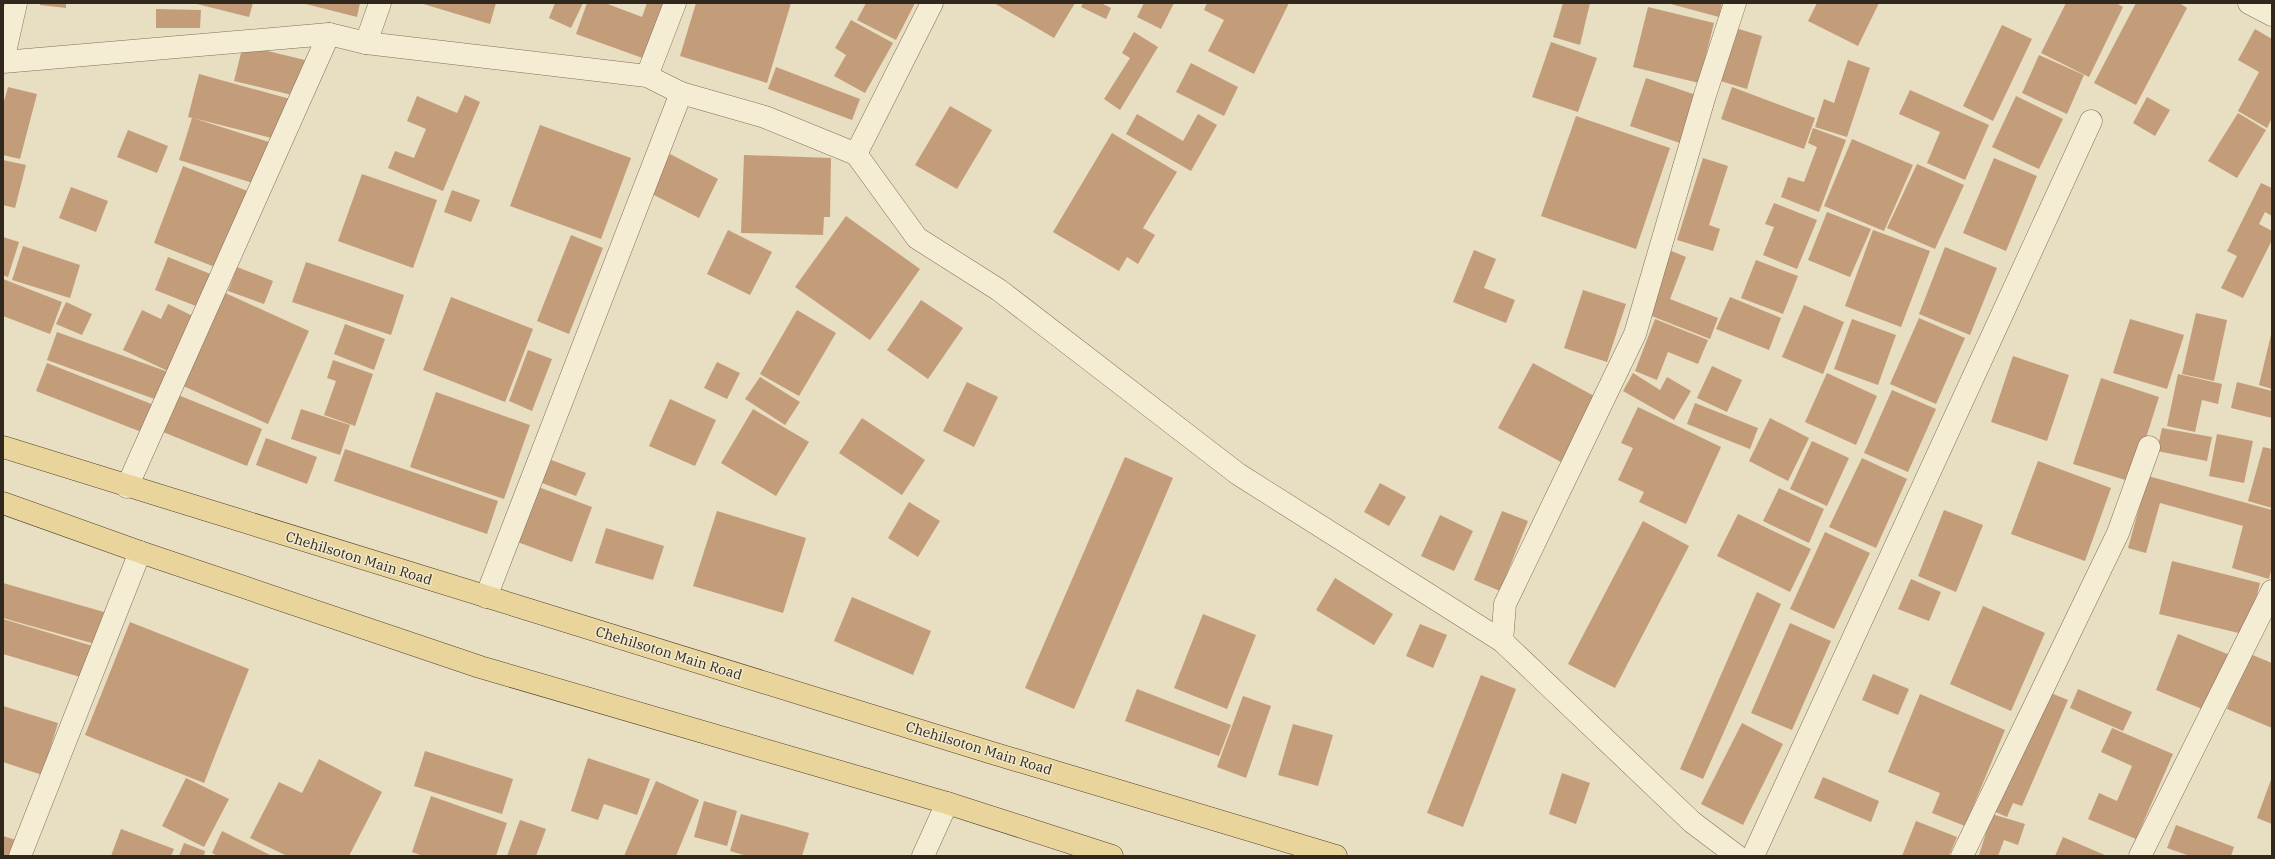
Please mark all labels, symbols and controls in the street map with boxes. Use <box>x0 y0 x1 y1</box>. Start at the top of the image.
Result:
street label: Chehilsoton Main Road <box>284 527 435 589</box>
street label: Chehilsoton Main Road <box>594 622 745 684</box>
street label: Chehilsoton Main Road <box>904 717 1055 779</box>

